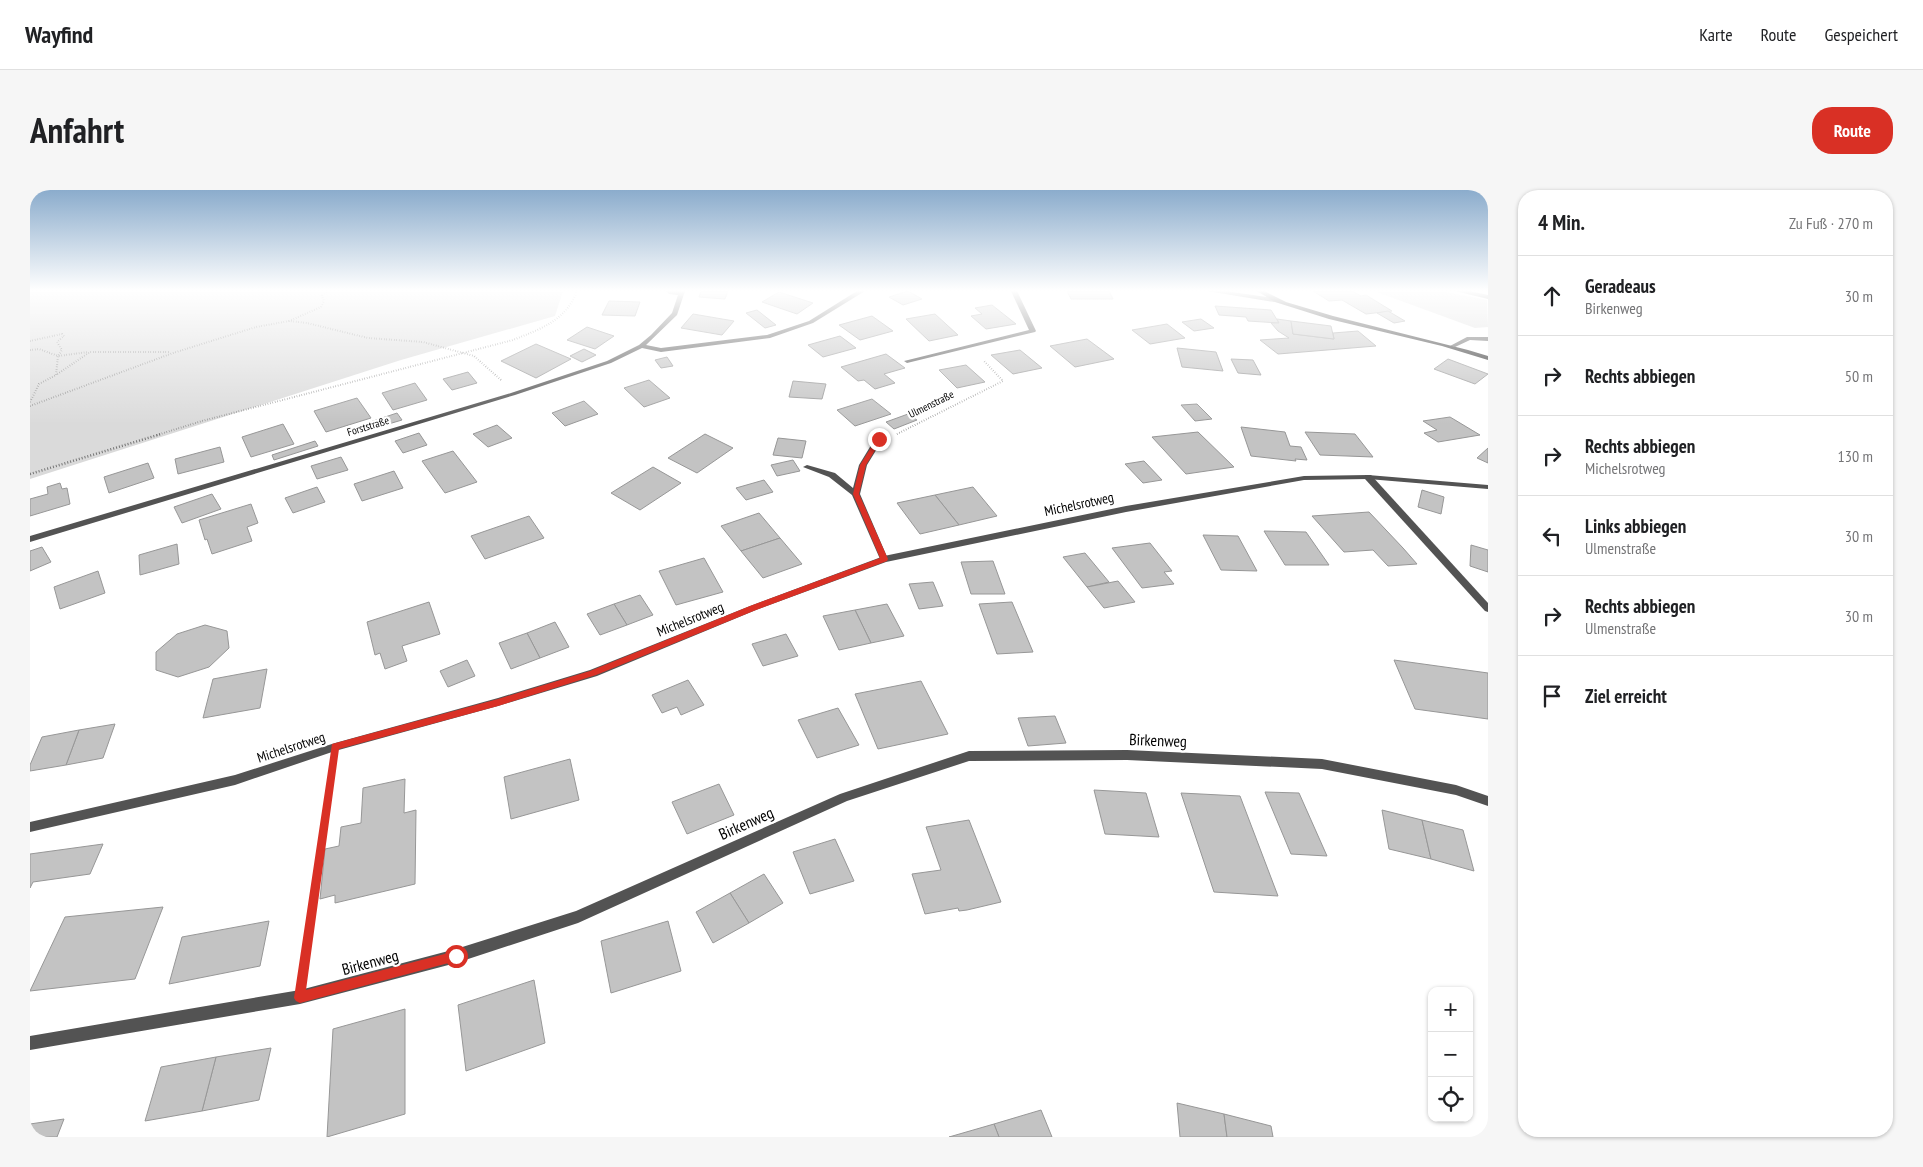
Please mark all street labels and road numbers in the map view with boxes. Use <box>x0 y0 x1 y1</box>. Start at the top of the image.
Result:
street label: Ulmenstraße <box>906 387 956 421</box>
street label: Forststraße <box>345 413 391 439</box>
street label: Michelsrotweg <box>1043 488 1115 520</box>
street label: Michelsrotweg <box>654 597 726 641</box>
street label: Michelsrotweg <box>255 728 327 766</box>
street label: Birkenweg <box>1129 729 1187 751</box>
street label: Birkenweg <box>716 802 776 844</box>
street label: Birkenweg <box>340 945 400 979</box>

